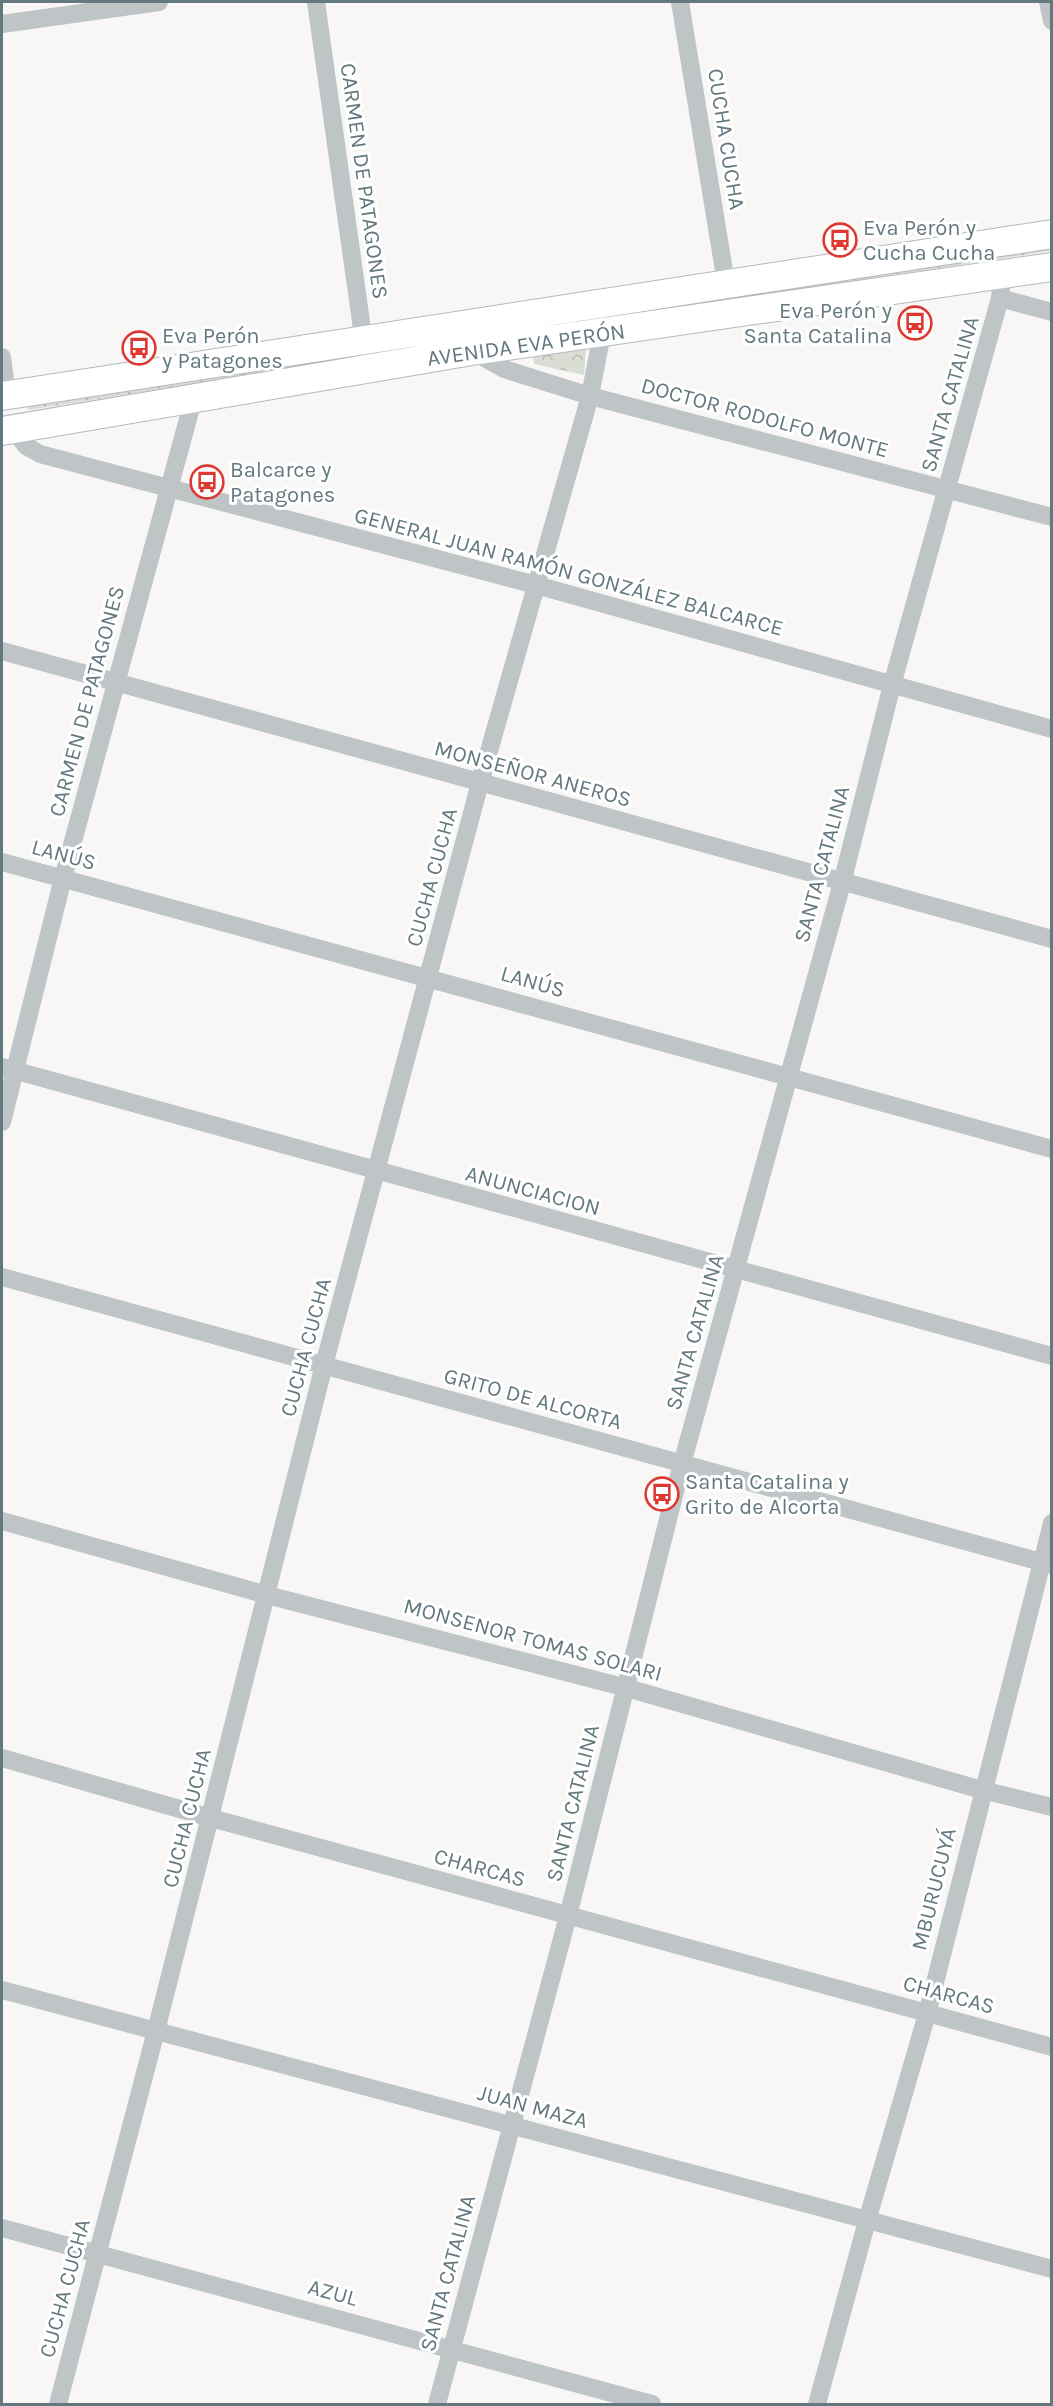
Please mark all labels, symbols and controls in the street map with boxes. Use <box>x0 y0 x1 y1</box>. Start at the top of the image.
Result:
street label: CARMEN DE PATAGONES <box>335 62 393 301</box>
street label: CUCHA CUCHA <box>702 67 750 212</box>
place label: Eva Perón y Cucha Cucha <box>863 215 995 266</box>
bus stop icon: Eva Perón y Cucha Cucha <box>822 222 858 258</box>
place label: Eva Perón y Santa Catalina <box>744 298 892 349</box>
bus stop icon: Eva Perón y Santa Catalina <box>897 305 933 341</box>
street label: SANTA CATALINA <box>915 313 985 475</box>
street label: AVENIDA EVA PERÓN <box>425 317 627 372</box>
place label: Eva Perón y Patagones <box>161 323 283 374</box>
bus stop icon: Eva Perón y Patagones <box>121 330 157 366</box>
street label: DOCTOR RODOLFO MONTE <box>638 372 891 464</box>
place label: Balcarce y Patagones <box>230 457 335 508</box>
bus stop icon: Balcarce y Patagones <box>189 464 225 500</box>
street label: GENERAL JUAN RAMÓN GONZÁLEZ BALCARCE <box>351 501 786 642</box>
street label: CARMEN DE PATAGONES <box>44 583 130 820</box>
street label: MONSEÑOR ANEROS <box>432 735 634 813</box>
street label: SANTA CATALINA <box>789 783 855 945</box>
street label: CUCHA CUCHA <box>401 805 463 949</box>
street label: LANÚS <box>29 833 99 876</box>
street label: LANÚS <box>498 959 568 1004</box>
street label: ANUNCIACION <box>463 1161 603 1221</box>
street label: SANTA CATALINA <box>660 1251 730 1413</box>
street label: CUCHA CUCHA <box>275 1275 337 1419</box>
street label: GRITO DE ALCORTA <box>441 1363 625 1435</box>
place label: Santa Catalina y Grito de Alcorta <box>685 1469 849 1520</box>
bus stop icon: Santa Catalina y Grito de Alcorta <box>644 1476 680 1512</box>
street label: MONSENOR TOMAS SOLARI <box>401 1593 665 1687</box>
street label: SANTA CATALINA <box>541 1722 605 1885</box>
street label: CUCHA CUCHA <box>157 1746 217 1891</box>
street label: MBURUCUYÁ <box>905 1825 962 1953</box>
street label: CHARCAS <box>431 1843 528 1893</box>
street label: CHARCAS <box>900 1970 997 2020</box>
street label: JUAN MAZA <box>475 2080 591 2134</box>
street label: SANTA CATALINA <box>415 2192 481 2354</box>
street label: CUCHA CUCHA <box>34 2216 96 2360</box>
street label: AZUL <box>305 2274 361 2312</box>

